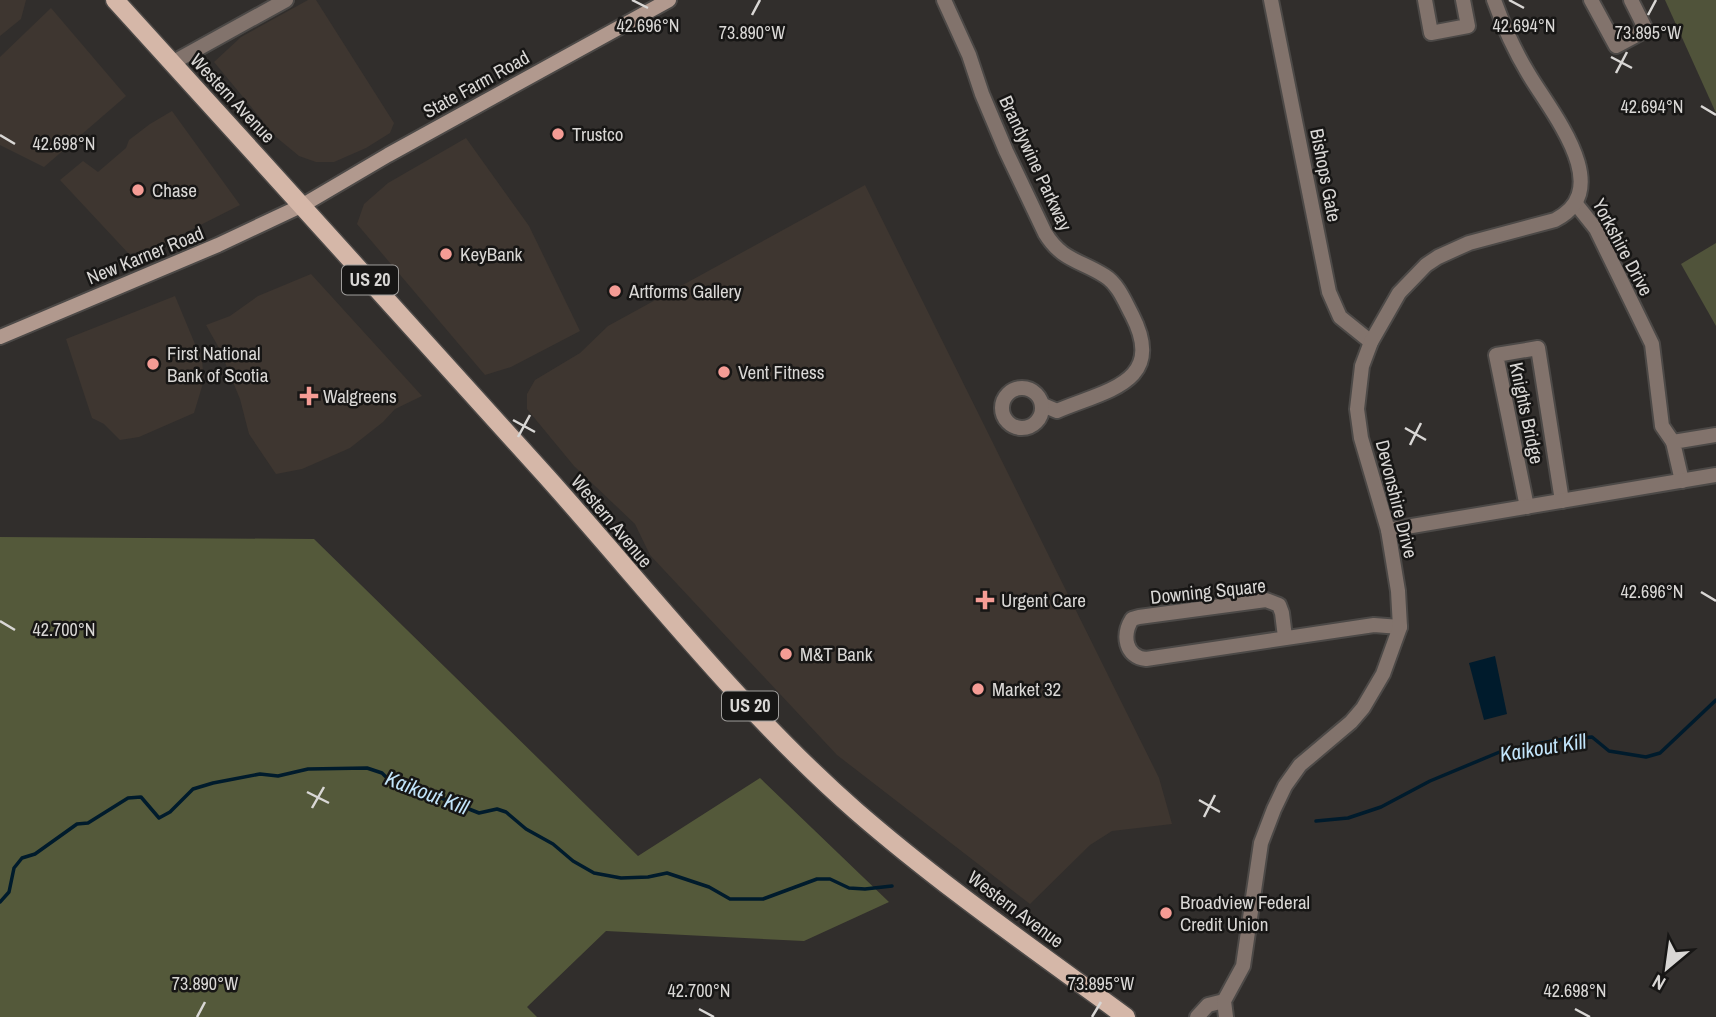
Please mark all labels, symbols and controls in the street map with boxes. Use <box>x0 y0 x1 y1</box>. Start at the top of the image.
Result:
text: 42.696°N <box>617 13 680 38</box>
text: 42.694°N <box>1493 13 1556 38</box>
text: 73.890°W <box>719 20 785 45</box>
text: 73.895°W <box>1615 20 1681 45</box>
street label: State Farm Road <box>418 44 534 124</box>
street label: Western Avenue <box>185 48 281 148</box>
street label: Brandywine Parkway <box>993 91 1079 235</box>
text: 42.694°N <box>1621 94 1684 119</box>
place label: Trustco <box>572 121 623 147</box>
marker: Trustco <box>550 126 566 142</box>
street label: Bishops Gate <box>1304 126 1348 224</box>
text: 42.698°N <box>33 131 96 156</box>
place label: Chase <box>152 177 197 203</box>
marker: Chase <box>130 182 146 198</box>
street label: Yorkshire Drive <box>1586 194 1660 300</box>
street label: New Karner Road <box>83 220 207 290</box>
place label: KeyBank <box>460 241 523 267</box>
marker: KeyBank <box>438 246 454 262</box>
road number: US 20 <box>342 266 398 294</box>
place label: Artforms Gallery <box>628 278 742 304</box>
marker: Artforms Gallery <box>607 283 623 299</box>
place label: First National Bank of Scotia <box>167 340 269 388</box>
marker: First National Bank of Scotia <box>145 356 161 372</box>
place label: Vent Fitness <box>738 359 825 385</box>
street label: Knights Bridge <box>1504 360 1550 466</box>
marker: Vent Fitness <box>716 364 732 380</box>
place label: Walgreens <box>323 383 397 409</box>
marker: Walgreens <box>301 388 317 404</box>
street label: Devonshire Drive <box>1370 437 1424 561</box>
street label: Western Avenue <box>565 469 659 573</box>
street label: Downing Square <box>1149 572 1267 610</box>
text: 42.696°N <box>1621 579 1684 604</box>
place label: Urgent Care <box>1001 587 1086 613</box>
marker: Urgent Care <box>975 590 995 610</box>
text: 42.700°N <box>33 617 96 642</box>
place label: M&T Bank <box>800 641 873 667</box>
marker: M&T Bank <box>778 646 794 662</box>
place label: Market 32 <box>992 676 1061 702</box>
marker: Market 32 <box>970 681 986 697</box>
road number: US 20 <box>722 692 778 720</box>
water label: Kaikout Kill <box>1498 726 1589 769</box>
water label: Kaikout Kill <box>381 763 474 822</box>
street label: Western Avenue <box>963 864 1069 954</box>
place label: Broadview Federal Credit Union <box>1180 889 1310 937</box>
marker: Broadview Federal Credit Union <box>1158 905 1174 921</box>
north arrow <box>1632 933 1702 1003</box>
text: N <box>1648 969 1670 997</box>
text: 73.890°W <box>172 971 238 996</box>
text: 73.895°W <box>1068 971 1134 996</box>
text: 42.700°N <box>668 978 731 1003</box>
text: 42.698°N <box>1544 978 1607 1003</box>

